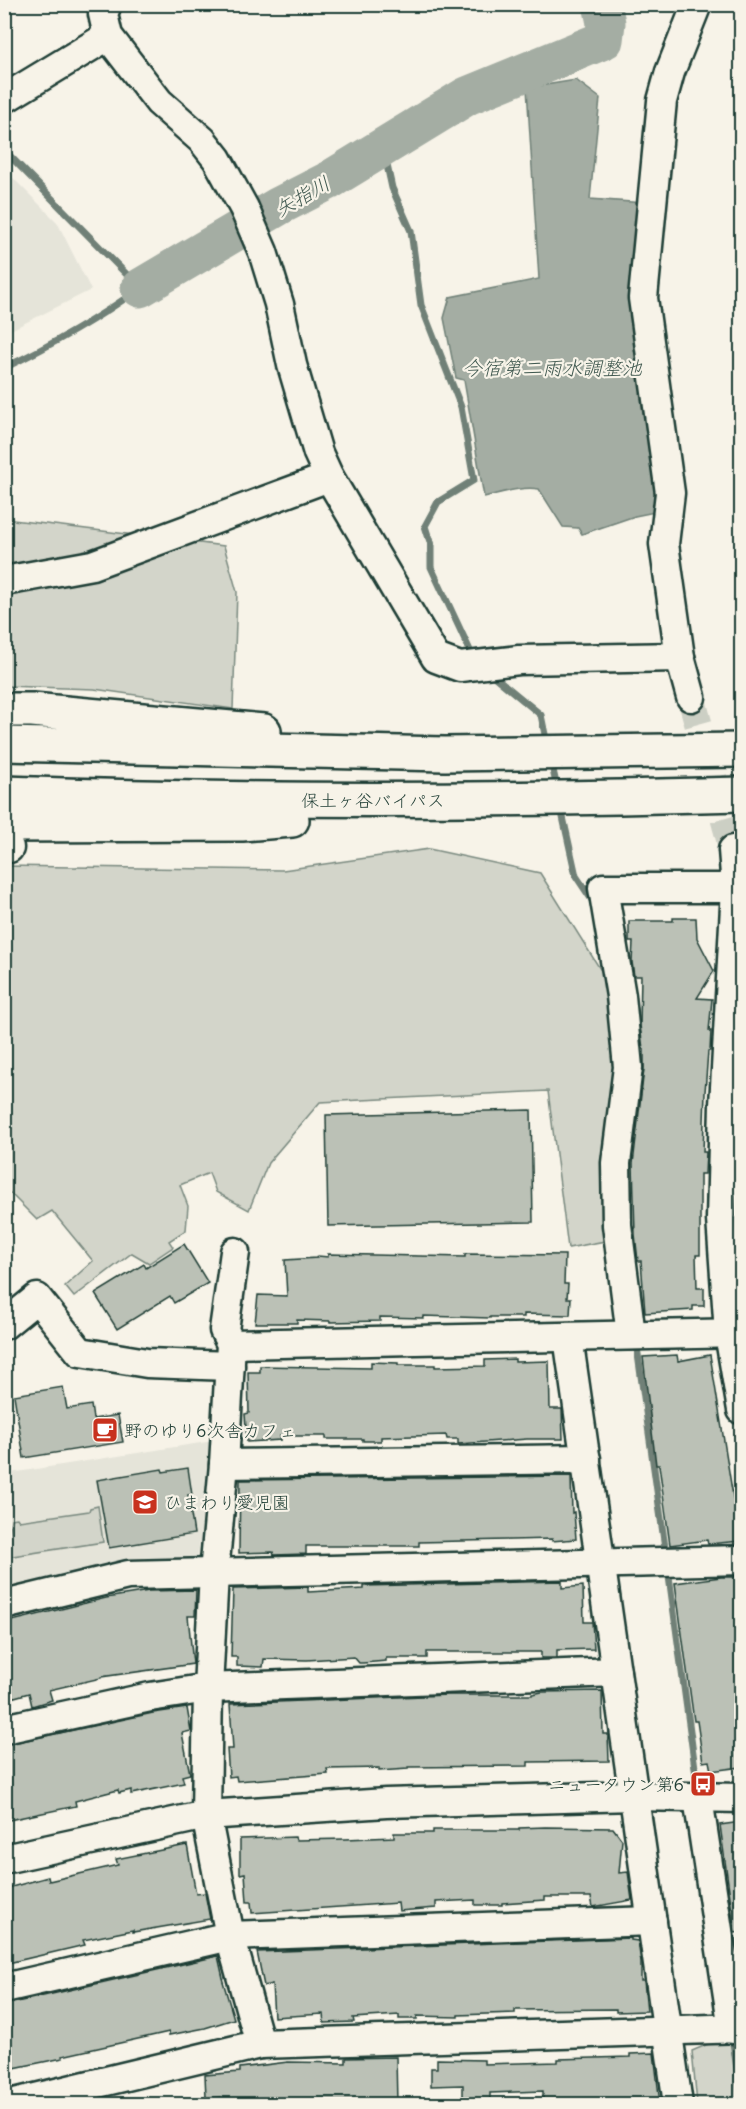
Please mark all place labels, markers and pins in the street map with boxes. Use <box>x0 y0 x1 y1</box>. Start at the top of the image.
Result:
cafe icon: 野のゆり6次舎カフェ <box>90 1415 120 1445</box>
place label: 野のゆり6次舎カフェ <box>124 1419 296 1442</box>
school or university icon: ひまわり愛児園 <box>130 1487 160 1517</box>
place label: ひまわり愛児園 <box>164 1491 290 1514</box>
bus stop icon: ニュータウン第6 <box>688 1769 718 1799</box>
place label: ニュータウン第6 <box>548 1773 684 1796</box>

